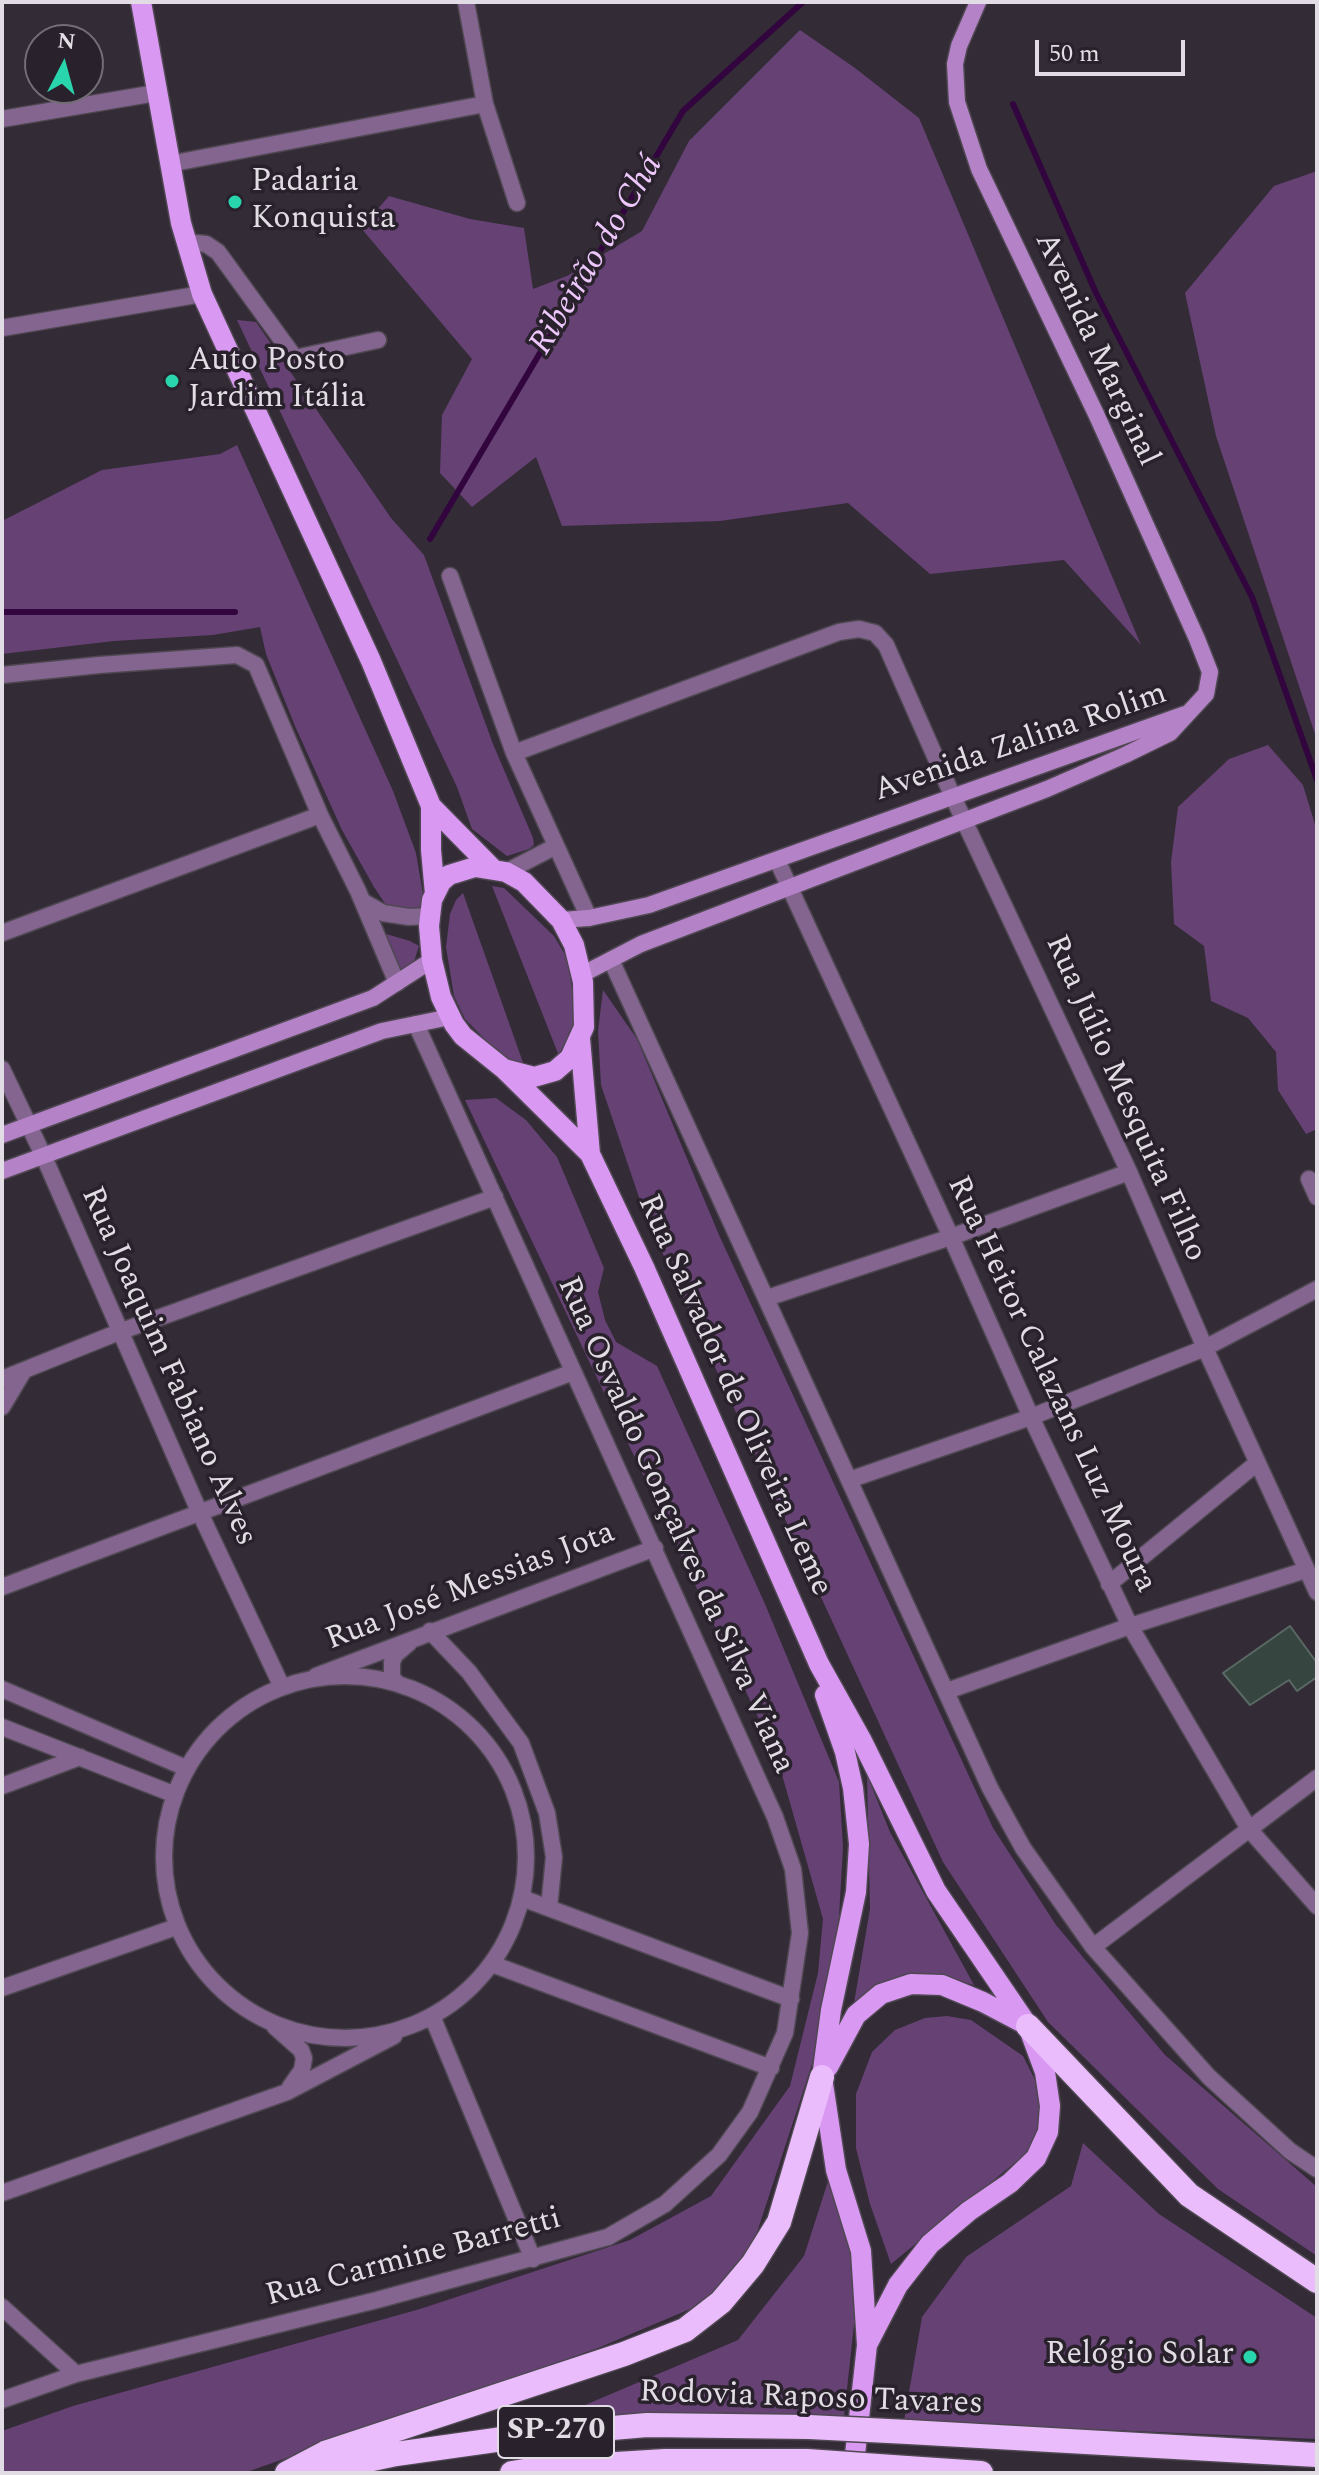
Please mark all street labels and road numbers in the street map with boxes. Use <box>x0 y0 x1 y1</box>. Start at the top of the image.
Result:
street label: Avenida Marginal <box>1024 227 1166 473</box>
street label: Avenida Zalina Rolim <box>870 676 1172 812</box>
street label: Rua Júlio Mesquita Filho <box>1035 930 1213 1268</box>
street label: Rua Heitor Calazans Luz Moura <box>937 1171 1163 1599</box>
street label: Rua Joaquim Fabiano Alves <box>70 1182 264 1552</box>
street label: Rua Salvador de Oliveira Leme <box>627 1189 839 1603</box>
street label: Rua Osvaldo Gonçalves da Silva Viana <box>547 1272 801 1780</box>
street label: Rua José Messias Jota <box>321 1515 621 1661</box>
street label: Rua Carmine Barretti <box>262 2201 566 2317</box>
street label: Rodovia Raposo Tavares <box>639 2375 983 2425</box>
road number: SP-270 <box>498 2406 614 2458</box>

